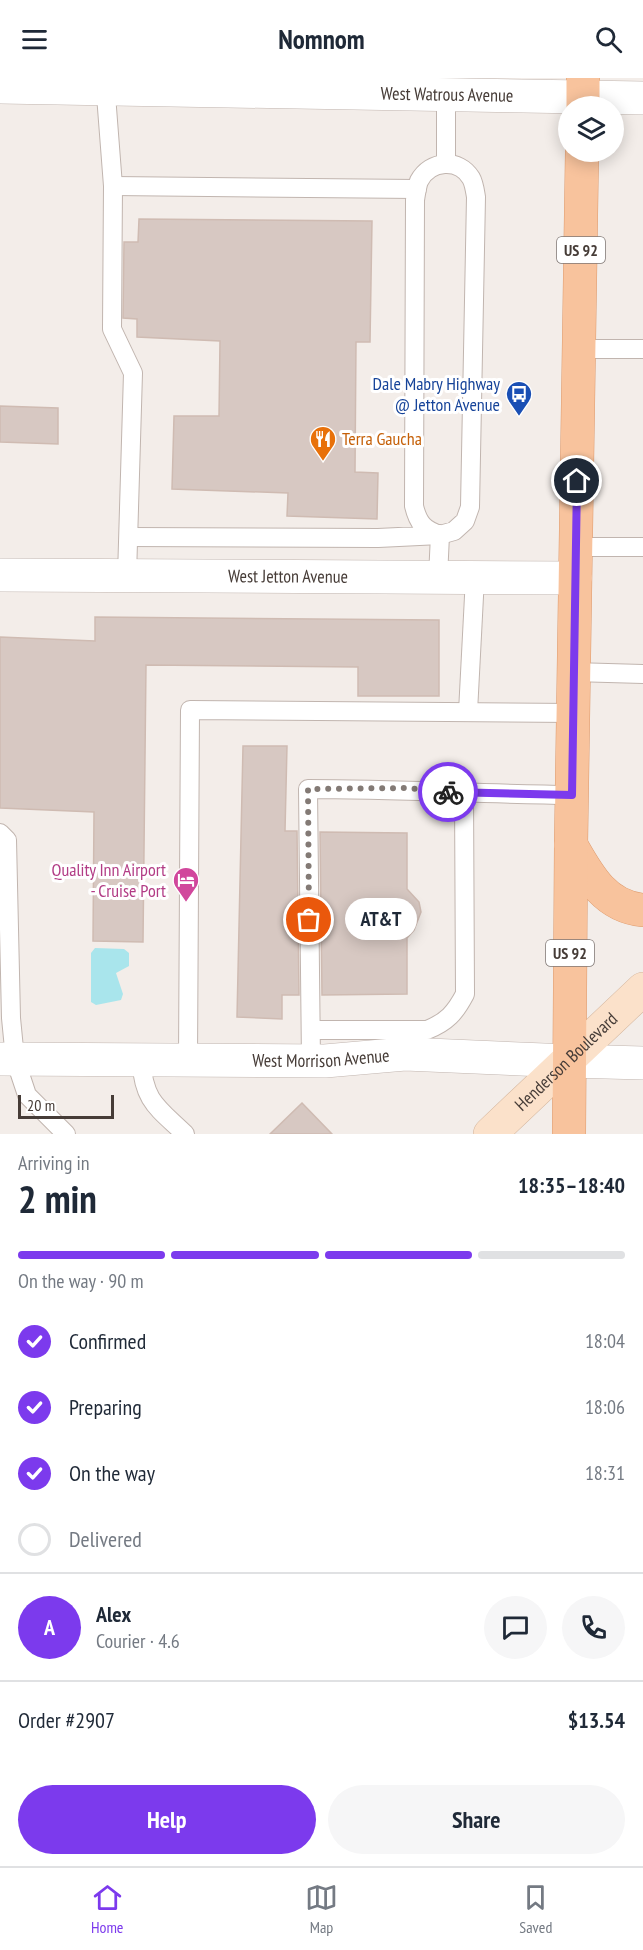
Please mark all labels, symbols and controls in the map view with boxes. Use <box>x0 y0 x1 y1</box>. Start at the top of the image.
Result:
text: Nomnom <box>278 22 365 56</box>
icon: menu <box>18 23 51 56</box>
icon: search <box>592 23 625 56</box>
street label: West Watrous Avenue <box>380 82 513 107</box>
map controls <box>558 96 624 162</box>
button: layers <box>558 96 624 162</box>
road number: US 92 <box>557 237 605 263</box>
place label: Dale Mabry Highway @ Jetton Avenue <box>373 372 500 416</box>
bus stop icon: Dale Mabry Highway @ Jetton Avenue <box>504 379 534 417</box>
restaurant icon: Terra Gaucha <box>308 424 338 462</box>
place label: Terra Gaucha <box>342 427 422 450</box>
pin <box>551 455 602 506</box>
icon: home <box>560 464 593 497</box>
street label: West Jetton Avenue <box>228 564 348 588</box>
courier <box>418 762 478 822</box>
icon: bike <box>432 776 465 809</box>
place label: Quality Inn Airport - Cruise Port <box>52 858 166 902</box>
hotel icon: Quality Inn Airport - Cruise Port <box>171 865 201 903</box>
pin <box>283 894 334 945</box>
callout: AT&T <box>345 899 417 941</box>
icon: bag <box>292 903 325 936</box>
text: AT&T <box>360 906 402 932</box>
road number: US 92 <box>546 940 594 966</box>
street label: Henderson Boulevard <box>510 1007 622 1116</box>
street label: West Morrison Avenue <box>252 1043 390 1072</box>
scale bar <box>18 1092 114 1120</box>
text: 20 m <box>27 1095 55 1115</box>
text: Arriving in <box>18 1150 90 1176</box>
text: 18:35–18:40 <box>518 1171 625 1199</box>
text: 2 min <box>18 1173 97 1224</box>
text: On the way · 90 m <box>18 1268 144 1294</box>
icon: check <box>18 1325 51 1358</box>
text: Confirmed <box>69 1327 146 1355</box>
text: 18:04 <box>585 1328 625 1354</box>
icon: check <box>18 1391 51 1424</box>
text: Preparing <box>69 1393 142 1421</box>
text: 18:06 <box>585 1394 625 1420</box>
icon: check <box>18 1457 51 1490</box>
text: On the way <box>69 1459 155 1487</box>
text: 18:31 <box>585 1460 625 1486</box>
text: Delivered <box>69 1525 142 1553</box>
button: chat <box>484 1596 547 1659</box>
button: phone <box>562 1596 625 1659</box>
text: Alex <box>96 1600 131 1628</box>
text: A <box>44 1613 55 1641</box>
text: Courier · 4.6 <box>96 1628 180 1654</box>
text: Order #2907 <box>18 1706 115 1734</box>
text: $13.54 <box>568 1706 625 1734</box>
button: Help <box>18 1785 316 1854</box>
button: Share <box>328 1785 625 1854</box>
tab: Home <box>91 1881 124 1937</box>
tab: Map <box>305 1881 338 1937</box>
tab: Saved <box>519 1881 552 1937</box>

